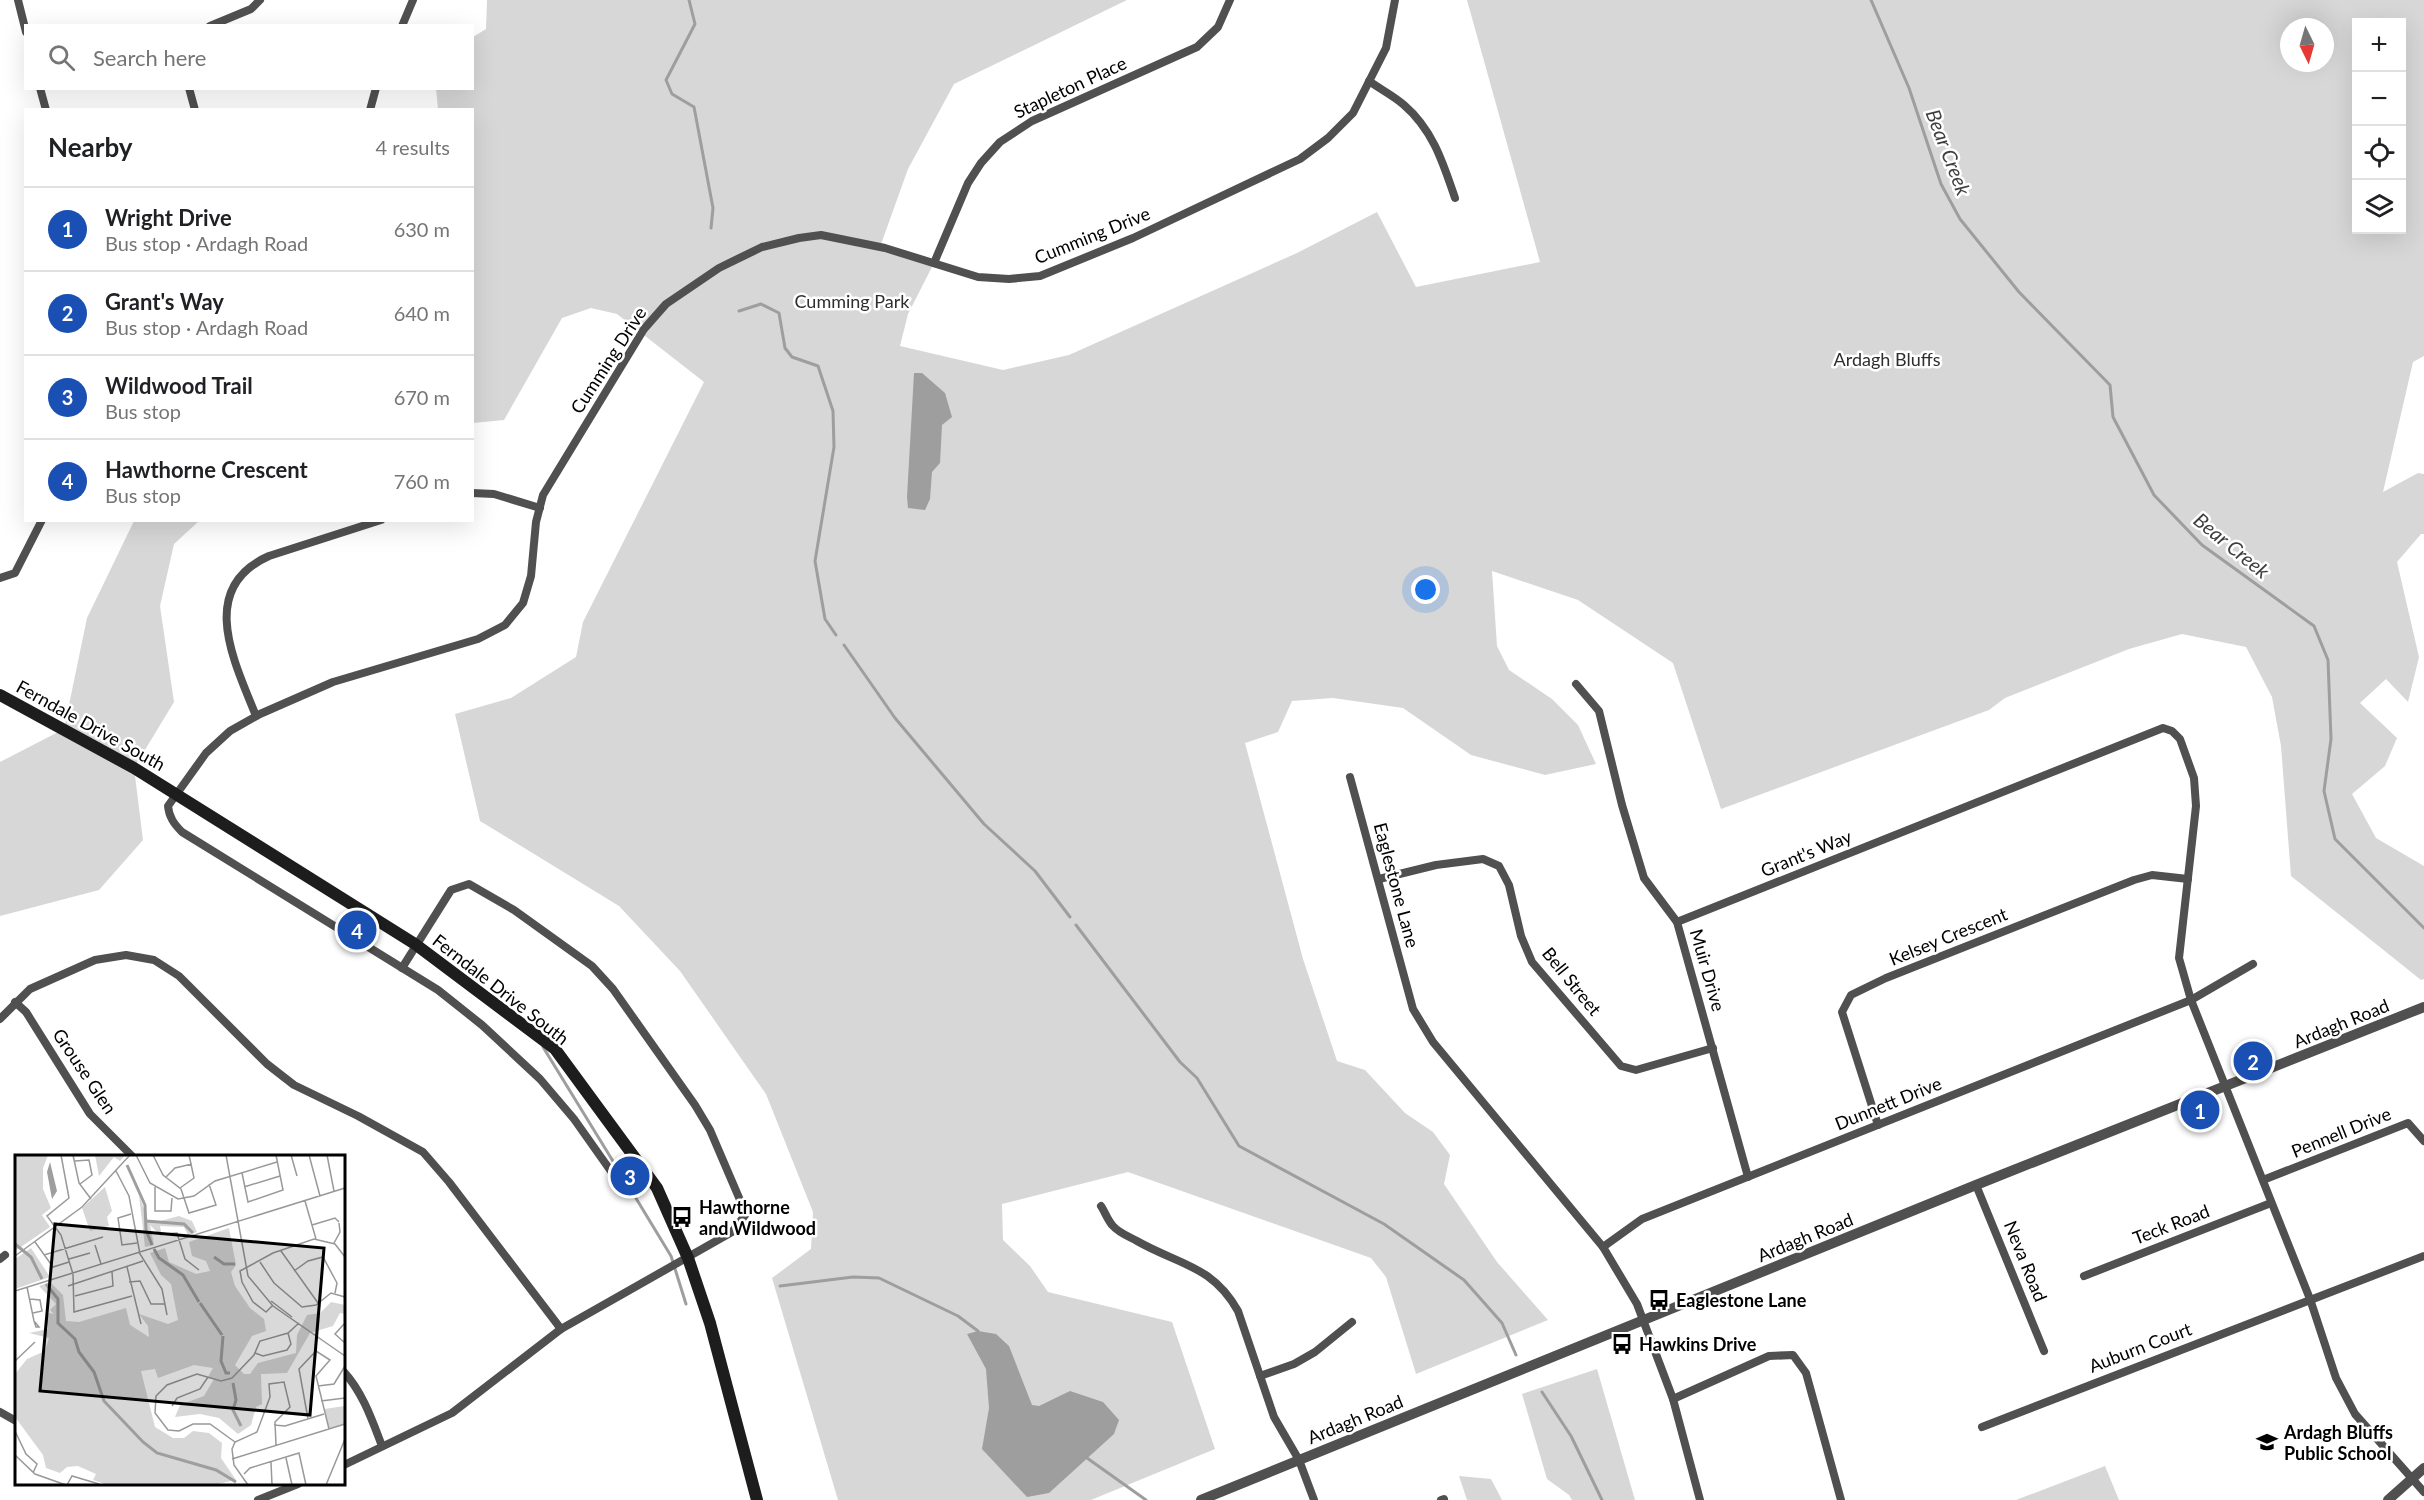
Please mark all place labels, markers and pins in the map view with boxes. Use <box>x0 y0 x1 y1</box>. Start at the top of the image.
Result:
pin: 4 <box>338 908 376 952</box>
pin: 2 <box>2234 1038 2272 1084</box>
pin: 1 <box>2180 1088 2220 1132</box>
pin: 3 <box>610 1154 650 1198</box>
place label: Hawthorne and Wildwood <box>699 1196 816 1239</box>
bus stop icon: Hawthorne and Wildwood <box>670 1205 694 1229</box>
bus stop icon: Eaglestone Lane <box>1647 1288 1671 1312</box>
place label: Eaglestone Lane <box>1676 1289 1807 1311</box>
bus stop icon: Hawkins Drive <box>1610 1332 1634 1356</box>
place label: Hawkins Drive <box>1639 1333 1757 1355</box>
place label: Ardagh Bluffs Public School <box>2283 1421 2393 1464</box>
school or university icon: Ardagh Bluffs Public School <box>2255 1430 2279 1454</box>

